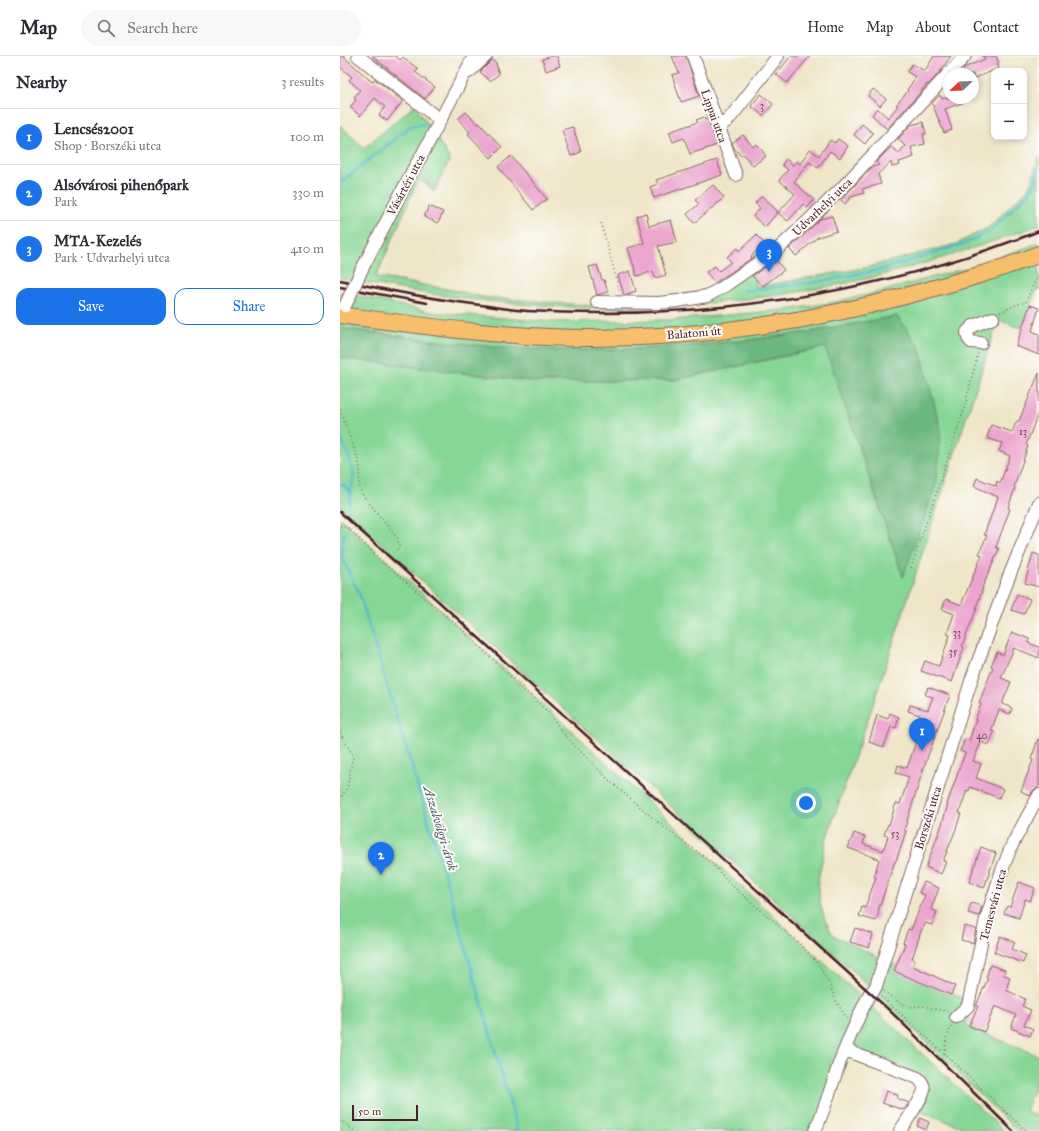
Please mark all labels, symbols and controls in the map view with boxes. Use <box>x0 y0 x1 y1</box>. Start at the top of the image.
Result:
search box <box>81 10 361 46</box>
text: Map <box>20 16 57 39</box>
icon: search <box>95 17 117 39</box>
text: Search here <box>127 19 198 37</box>
text: Home <box>807 19 844 36</box>
text: Map <box>866 19 893 36</box>
text: About <box>915 19 951 36</box>
text: Contact <box>973 19 1019 36</box>
north arrow <box>943 68 979 104</box>
map controls <box>991 68 1027 140</box>
button: + <box>991 68 1027 104</box>
text: Nearby <box>16 72 67 93</box>
text: 3 results <box>281 74 324 90</box>
street label: Lippai utca <box>698 87 730 146</box>
house number: 3 <box>760 100 764 112</box>
button: − <box>991 104 1027 140</box>
text: Lencsés2001 <box>54 120 134 138</box>
text: 1 <box>26 129 32 145</box>
text: 100 m <box>290 129 324 145</box>
text: Shop · Borszéki utca <box>54 138 161 154</box>
street label: Vásártéri utca <box>384 151 428 219</box>
street label: Udvarhelyi utca <box>789 174 855 239</box>
text: Alsóvárosi pihenőpark <box>54 176 189 194</box>
text: 2 <box>26 185 32 201</box>
text: 330 m <box>292 185 324 201</box>
text: Park <box>54 194 78 210</box>
text: MTA-Kezelés <box>54 232 141 250</box>
pin: 3 <box>756 239 782 272</box>
text: 3 <box>26 241 32 257</box>
text: 410 m <box>290 241 324 257</box>
text: Park · Udvarhelyi utca <box>54 250 170 266</box>
button: Save <box>16 288 166 325</box>
button: Share <box>174 288 324 325</box>
street label: Balatoni út <box>666 324 723 342</box>
house number: 13 <box>1019 426 1027 438</box>
house number: 33 <box>953 627 961 639</box>
house number: 35 <box>949 646 958 658</box>
pin: 1 <box>909 718 935 751</box>
house number: 40 <box>976 730 988 742</box>
water label: Aszalvölgyi-árok <box>419 782 461 873</box>
street label: Borszéki utca <box>912 784 945 851</box>
your location <box>796 793 816 813</box>
house number: 53 <box>891 828 899 840</box>
pin: 2 <box>368 842 394 875</box>
street label: Temesvári utca <box>977 867 1010 942</box>
scale bar <box>352 1103 418 1122</box>
text: 50 m <box>358 1105 381 1118</box>

